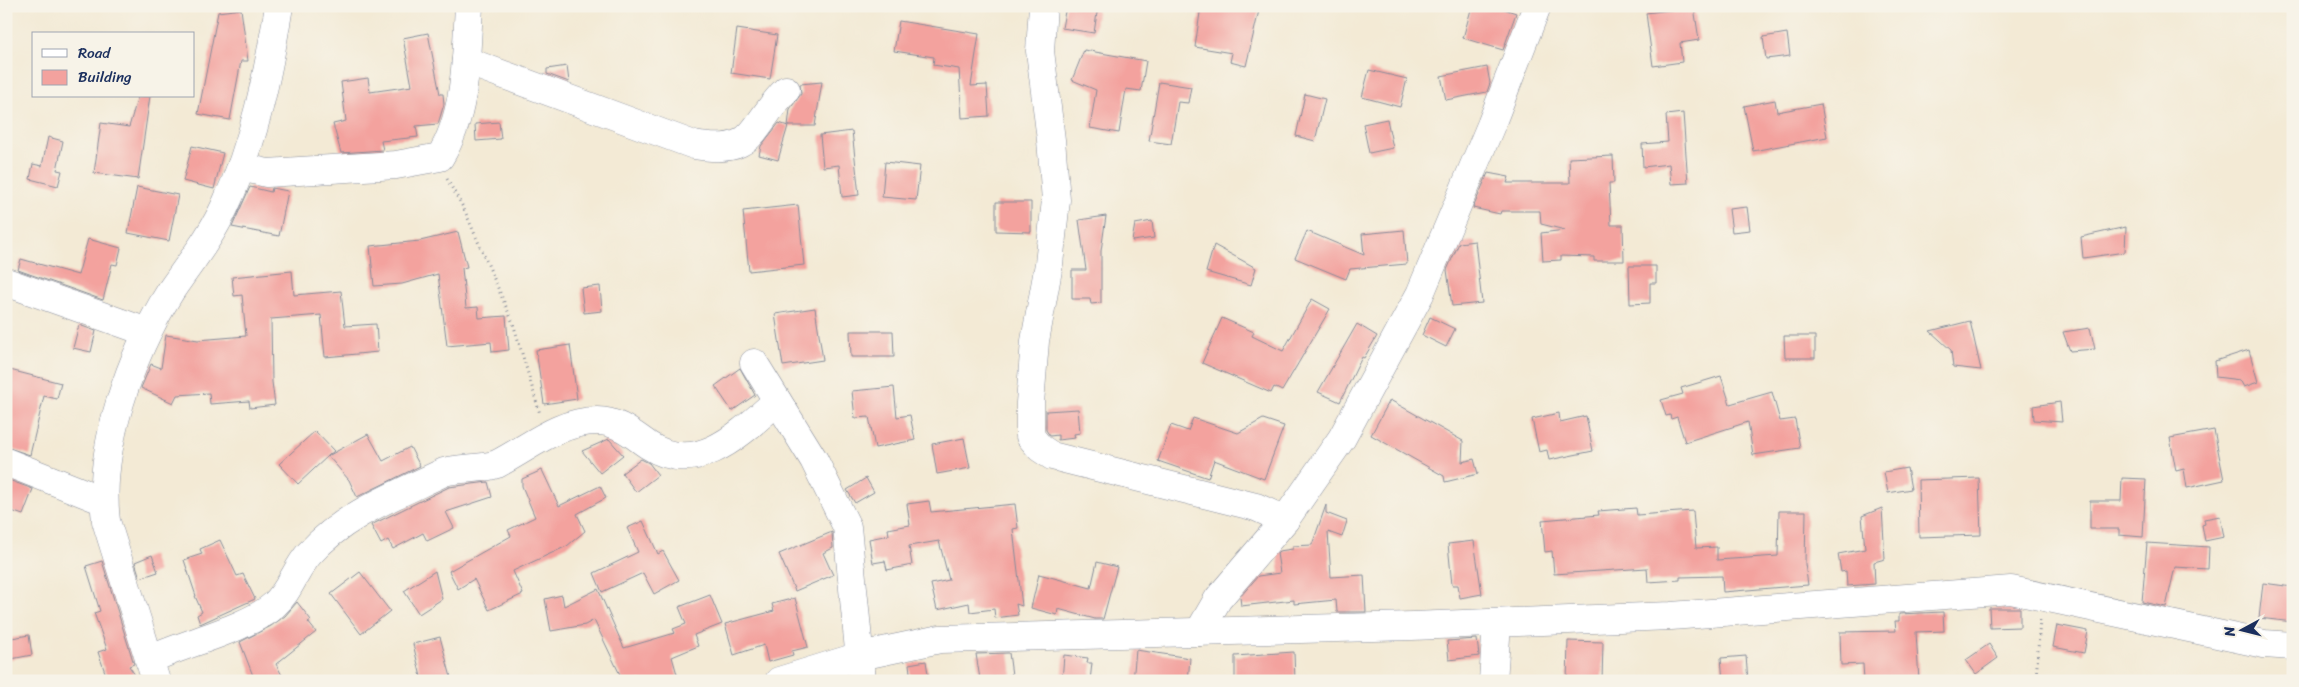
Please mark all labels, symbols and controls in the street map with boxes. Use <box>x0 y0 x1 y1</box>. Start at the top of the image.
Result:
legend <box>32 32 195 98</box>
text: Road <box>78 40 111 66</box>
text: Building <box>78 64 132 90</box>
north arrow <box>2216 604 2266 654</box>
text: N <box>2217 625 2243 639</box>

